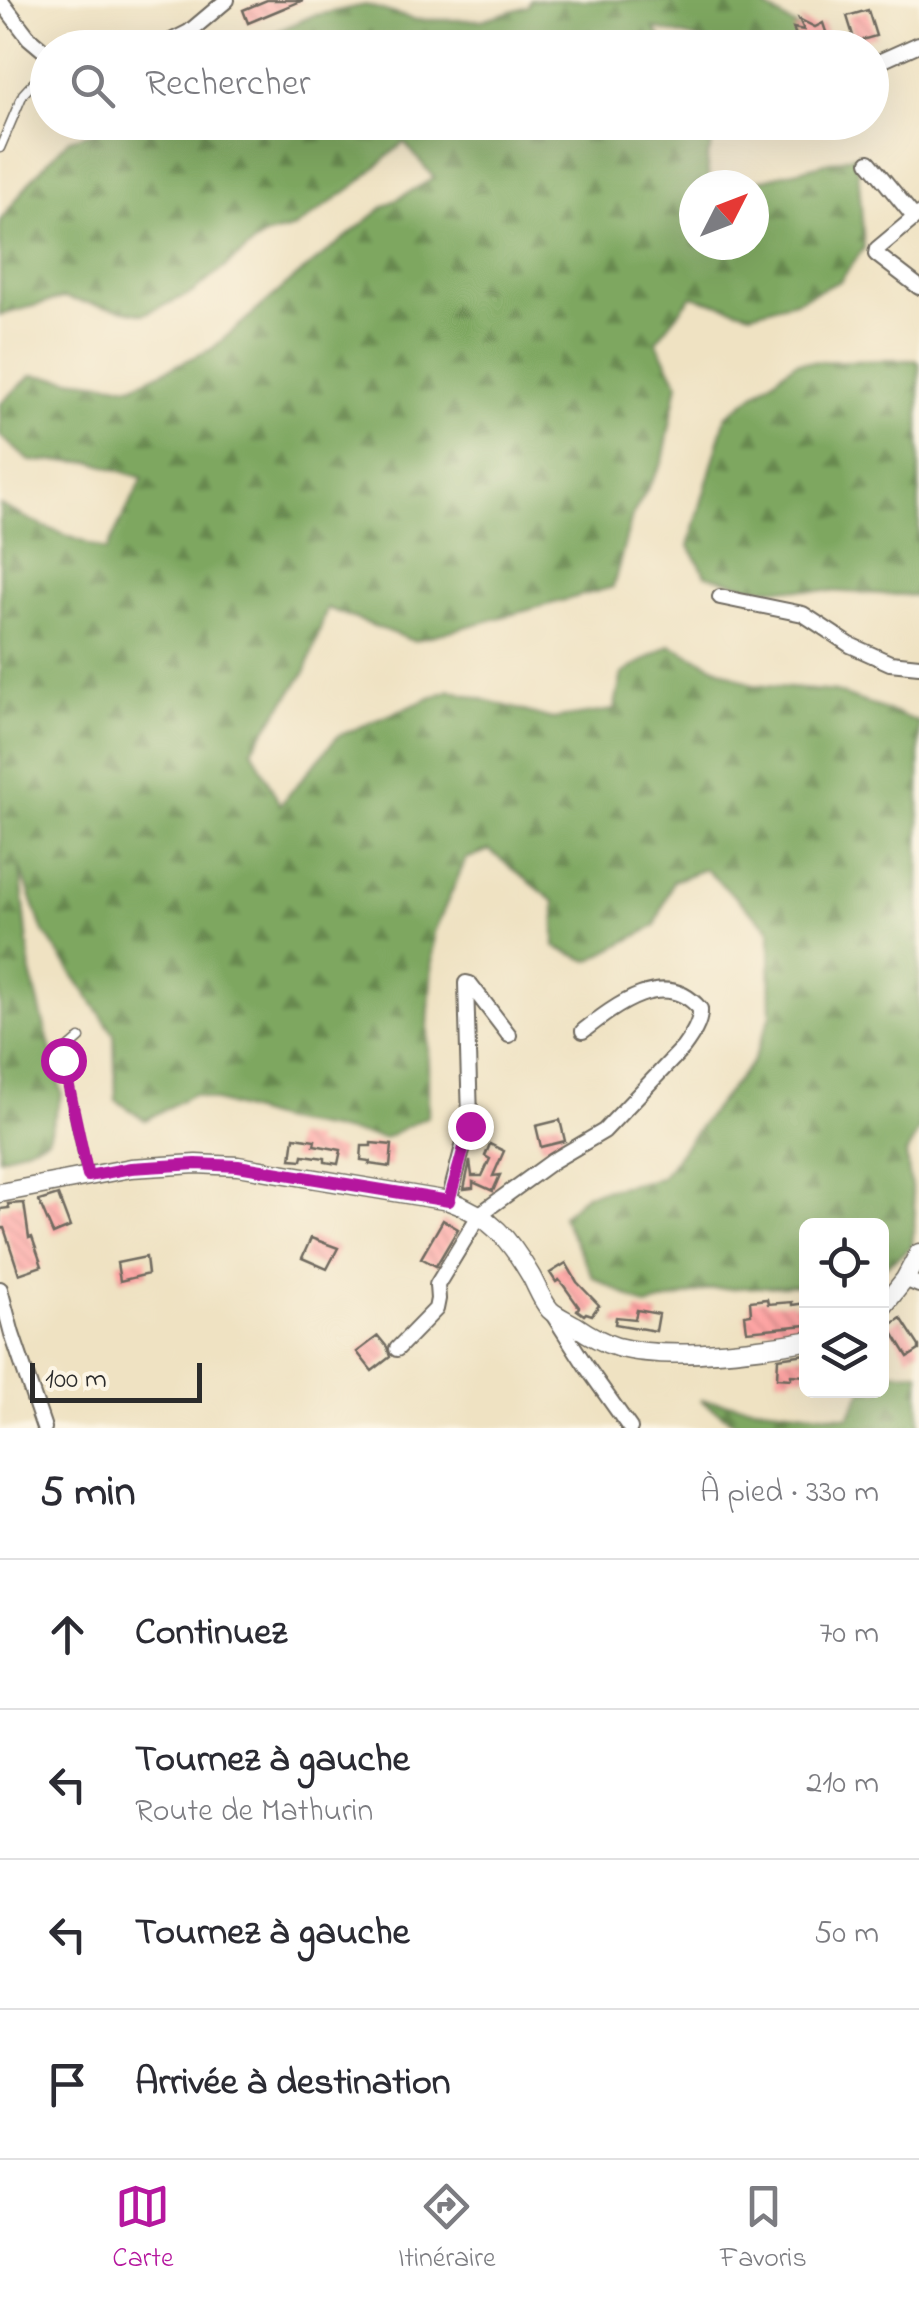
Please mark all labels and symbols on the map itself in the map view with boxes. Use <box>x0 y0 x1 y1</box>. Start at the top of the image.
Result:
north arrow <box>679 170 769 260</box>
route start <box>41 1038 87 1084</box>
route end <box>448 1104 494 1150</box>
scale bar <box>30 1358 202 1402</box>

